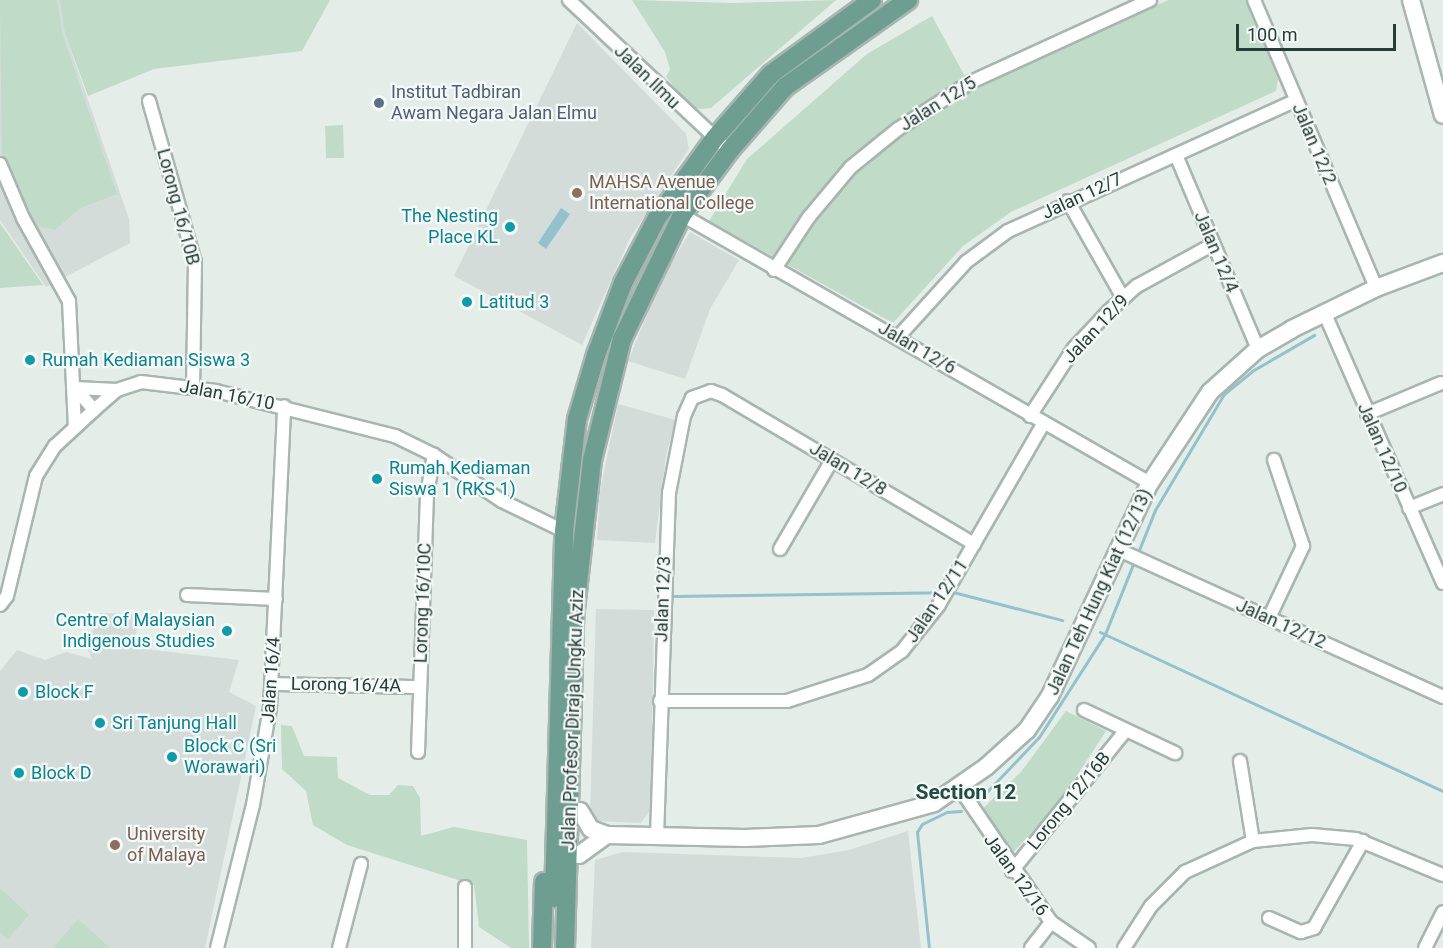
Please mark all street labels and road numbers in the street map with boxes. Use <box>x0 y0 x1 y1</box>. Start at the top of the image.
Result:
street label: Jalan Ilmu <box>610 40 684 114</box>
street label: Jalan 12/5 <box>896 72 980 136</box>
street label: Jalan 12/2 <box>1287 100 1341 188</box>
street label: Lorong 16/10B <box>152 146 204 268</box>
street label: Jalan 12/7 <box>1038 168 1126 224</box>
street label: Jalan 12/4 <box>1189 208 1243 296</box>
street label: Jalan 12/9 <box>1059 290 1133 368</box>
street label: Jalan 12/6 <box>874 317 960 379</box>
street label: Jalan 16/10 <box>178 375 276 415</box>
street label: Jalan 12/10 <box>1353 400 1411 496</box>
street label: Jalan 12/8 <box>806 438 890 500</box>
street label: Jalan Teh Hung Kiat (12/13) <box>1042 485 1156 699</box>
street label: Lorong 16/10C <box>410 543 436 663</box>
street label: Jalan 12/11 <box>901 555 973 647</box>
street label: Jalan 12/3 <box>651 556 675 642</box>
street label: Jalan Profesor Diraja Ungku Aziz <box>558 589 588 851</box>
street label: Jalan 12/12 <box>1233 595 1329 653</box>
street label: Jalan 16/4 <box>257 636 285 724</box>
street label: Lorong 16/4A <box>291 673 401 697</box>
street label: Lorong 12/16B <box>1023 748 1115 854</box>
street label: Jalan 12/16 <box>979 830 1053 920</box>

